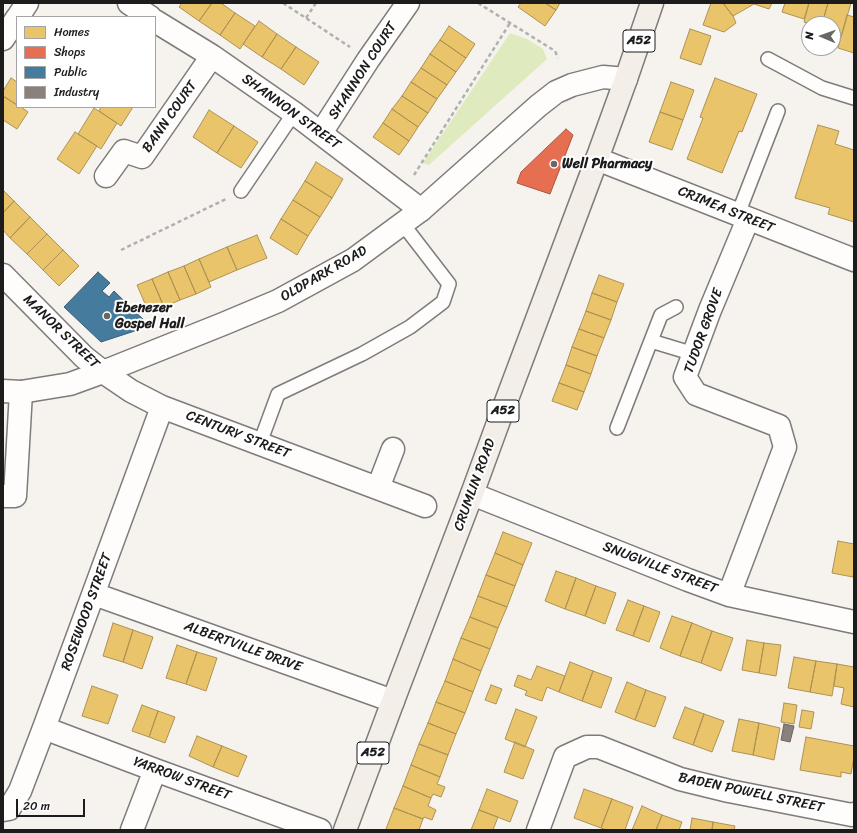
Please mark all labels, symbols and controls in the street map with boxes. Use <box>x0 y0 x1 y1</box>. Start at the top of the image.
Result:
legend <box>16 16 156 108</box>
north arrow <box>801 16 841 56</box>
street label: SHANNON COURT <box>325 19 401 123</box>
text: Homes <box>54 21 90 43</box>
road number: A52 <box>623 30 655 52</box>
text: N <box>800 31 819 40</box>
text: Shops <box>54 41 85 63</box>
text: Public <box>54 61 87 83</box>
street label: SHANNON STREET <box>238 71 344 153</box>
street label: BANN COURT <box>139 78 201 156</box>
text: Industry <box>54 81 99 103</box>
place label: Well Pharmacy <box>562 156 652 172</box>
marker: Well Pharmacy <box>549 159 559 169</box>
street label: CRIMEA STREET <box>675 183 777 237</box>
street label: OLDPARK ROAD <box>278 243 370 305</box>
street label: TUDOR GROVE <box>681 286 727 376</box>
street label: MANOR STREET <box>19 291 103 373</box>
place label: Ebenezer Gospel Hall <box>115 300 184 332</box>
marker: Ebenezer Gospel Hall <box>102 311 112 321</box>
road number: A52 <box>487 400 519 422</box>
street label: CENTURY STREET <box>184 407 292 463</box>
street label: CRUMLIN ROAD <box>450 436 500 534</box>
street label: SNUGVILLE STREET <box>600 538 720 598</box>
street label: ROSEWOOD STREET <box>58 551 116 673</box>
street label: ALBERTVILLE DRIVE <box>182 618 304 676</box>
road number: A52 <box>357 742 389 764</box>
street label: YARROW STREET <box>131 754 233 804</box>
street label: BADEN POWELL STREET <box>677 769 825 817</box>
scale bar <box>18 791 87 817</box>
text: 20 m <box>23 795 50 817</box>

